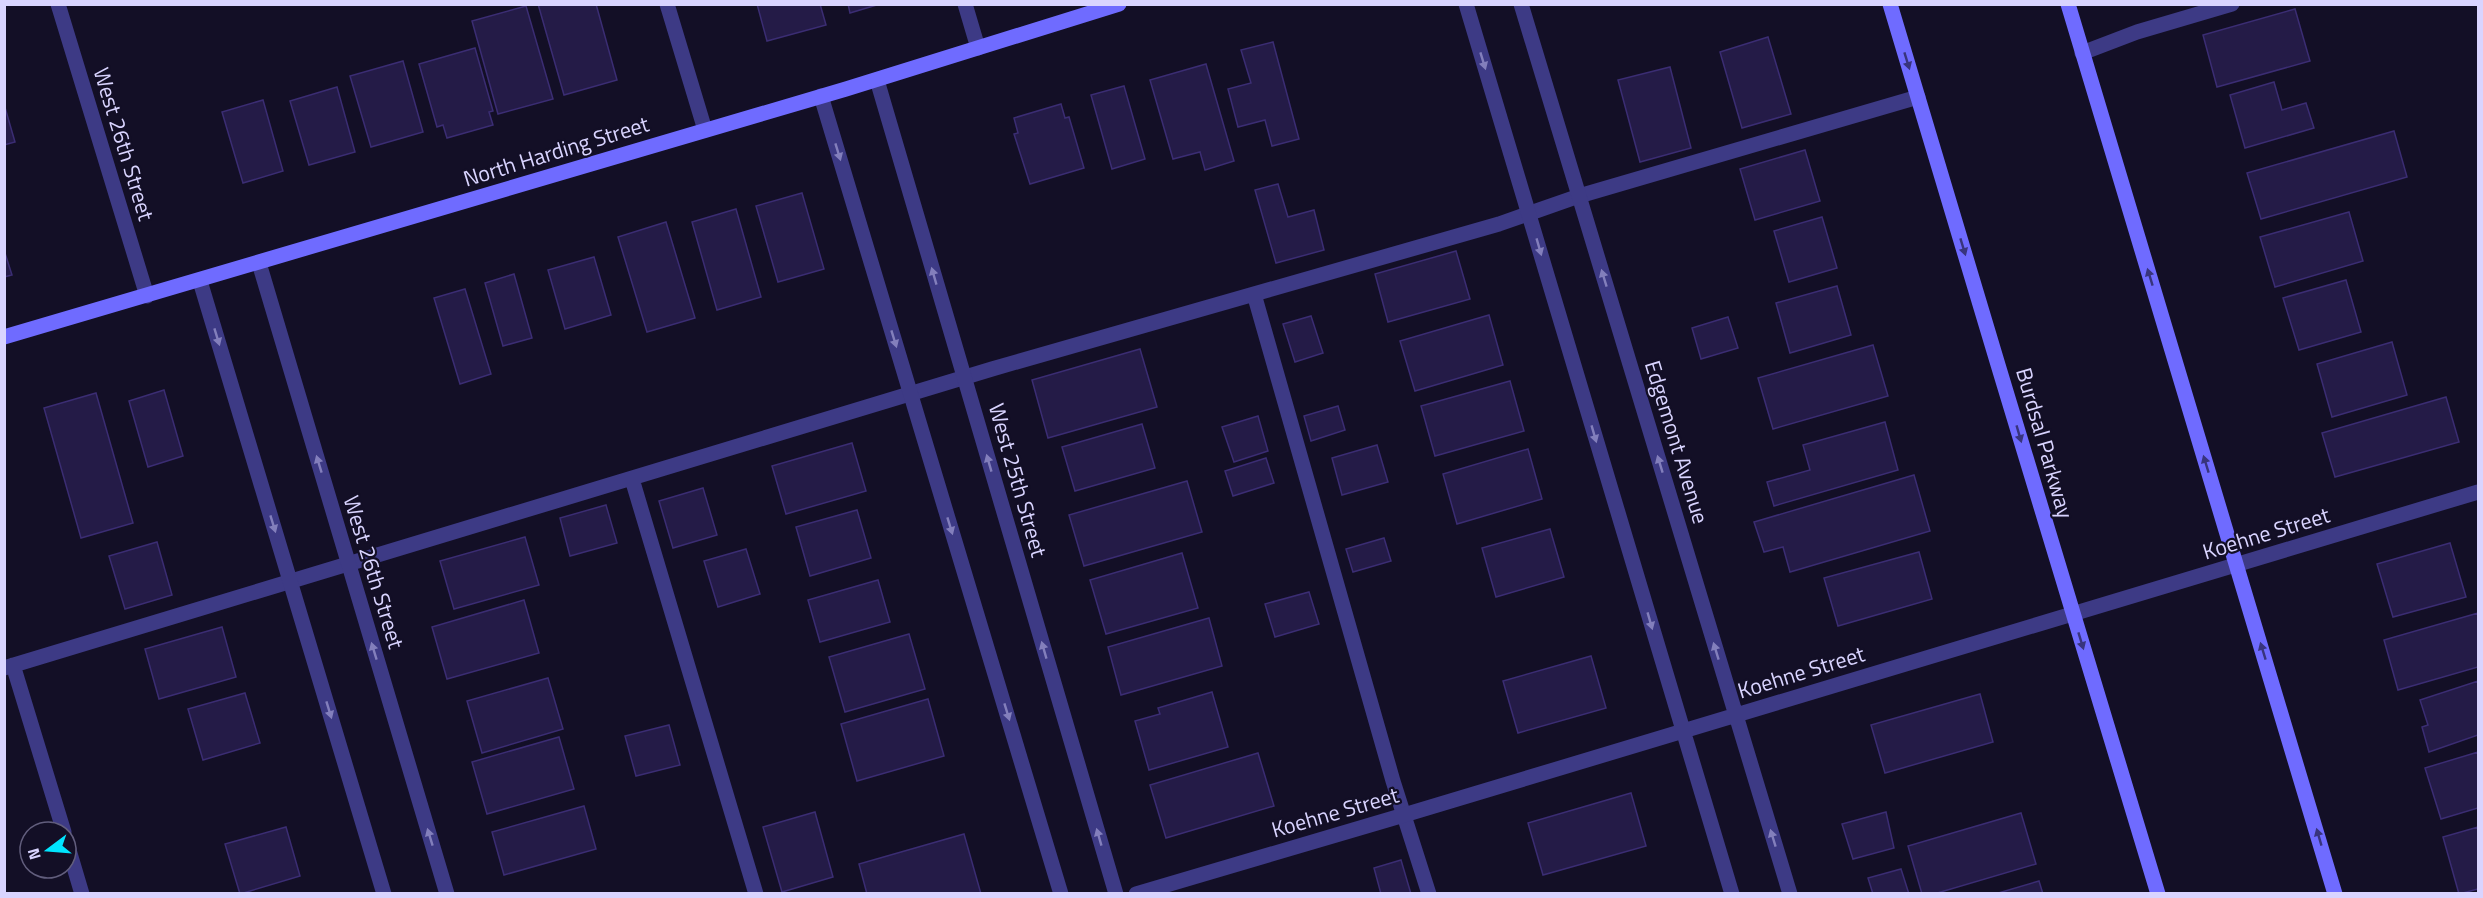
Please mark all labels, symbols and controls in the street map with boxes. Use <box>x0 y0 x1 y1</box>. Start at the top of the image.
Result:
one-way arrow <box>1479 52 1488 70</box>
one-way arrow <box>1903 52 1912 70</box>
street label: West 26th Street <box>85 63 164 225</box>
street label: North Harding Street <box>459 106 653 195</box>
one-way arrow <box>834 143 843 161</box>
one-way arrow <box>1535 238 1544 256</box>
one-way arrow <box>1959 238 1968 256</box>
one-way arrow <box>929 267 938 285</box>
one-way arrow <box>1599 268 1608 286</box>
one-way arrow <box>2145 268 2154 286</box>
one-way arrow <box>213 328 222 346</box>
one-way arrow <box>890 330 899 348</box>
street label: Edgemont Avenue <box>1636 356 1718 528</box>
street label: Burdsal Parkway <box>2007 363 2083 523</box>
street label: West 25th Street <box>980 399 1056 561</box>
one-way arrow <box>1590 425 1599 443</box>
one-way arrow <box>2015 425 2024 443</box>
one-way arrow <box>984 454 993 472</box>
one-way arrow <box>314 455 323 473</box>
one-way arrow <box>1655 455 1664 473</box>
one-way arrow <box>2201 455 2210 473</box>
street label: West 26th Street <box>335 491 414 653</box>
street label: Koehne Street <box>2198 497 2334 568</box>
one-way arrow <box>269 515 278 533</box>
one-way arrow <box>946 517 956 535</box>
one-way arrow <box>1646 612 1655 630</box>
one-way arrow <box>2077 632 2086 650</box>
street label: Koehne Street <box>1733 636 1869 707</box>
one-way arrow <box>1039 641 1048 659</box>
one-way arrow <box>2258 641 2267 659</box>
one-way arrow <box>369 642 378 660</box>
one-way arrow <box>1711 642 1720 660</box>
one-way arrow <box>325 702 334 720</box>
one-way arrow <box>1003 703 1012 721</box>
street label: Koehne Street <box>1267 778 1403 846</box>
north arrow <box>18 820 78 880</box>
one-way arrow <box>425 828 434 846</box>
one-way arrow <box>1094 828 1103 846</box>
one-way arrow <box>1768 828 1777 846</box>
one-way arrow <box>2314 828 2323 846</box>
text: N <box>21 845 47 863</box>

